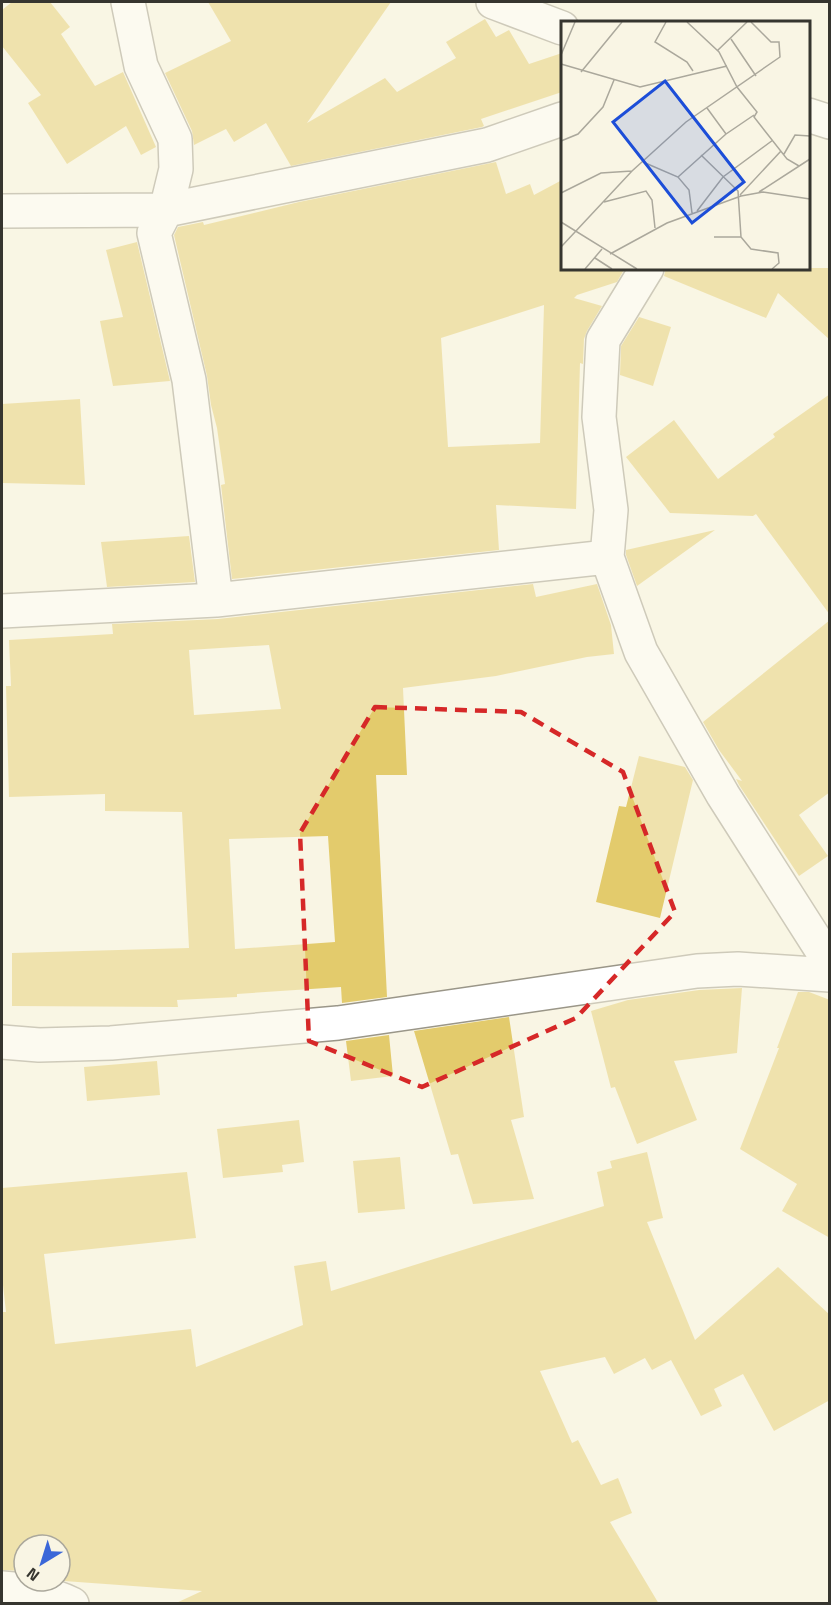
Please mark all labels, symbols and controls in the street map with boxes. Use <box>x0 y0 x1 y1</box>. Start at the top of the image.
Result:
inset map <box>561 21 810 270</box>
north arrow <box>12 1533 72 1593</box>
text: N <box>21 1562 45 1588</box>

